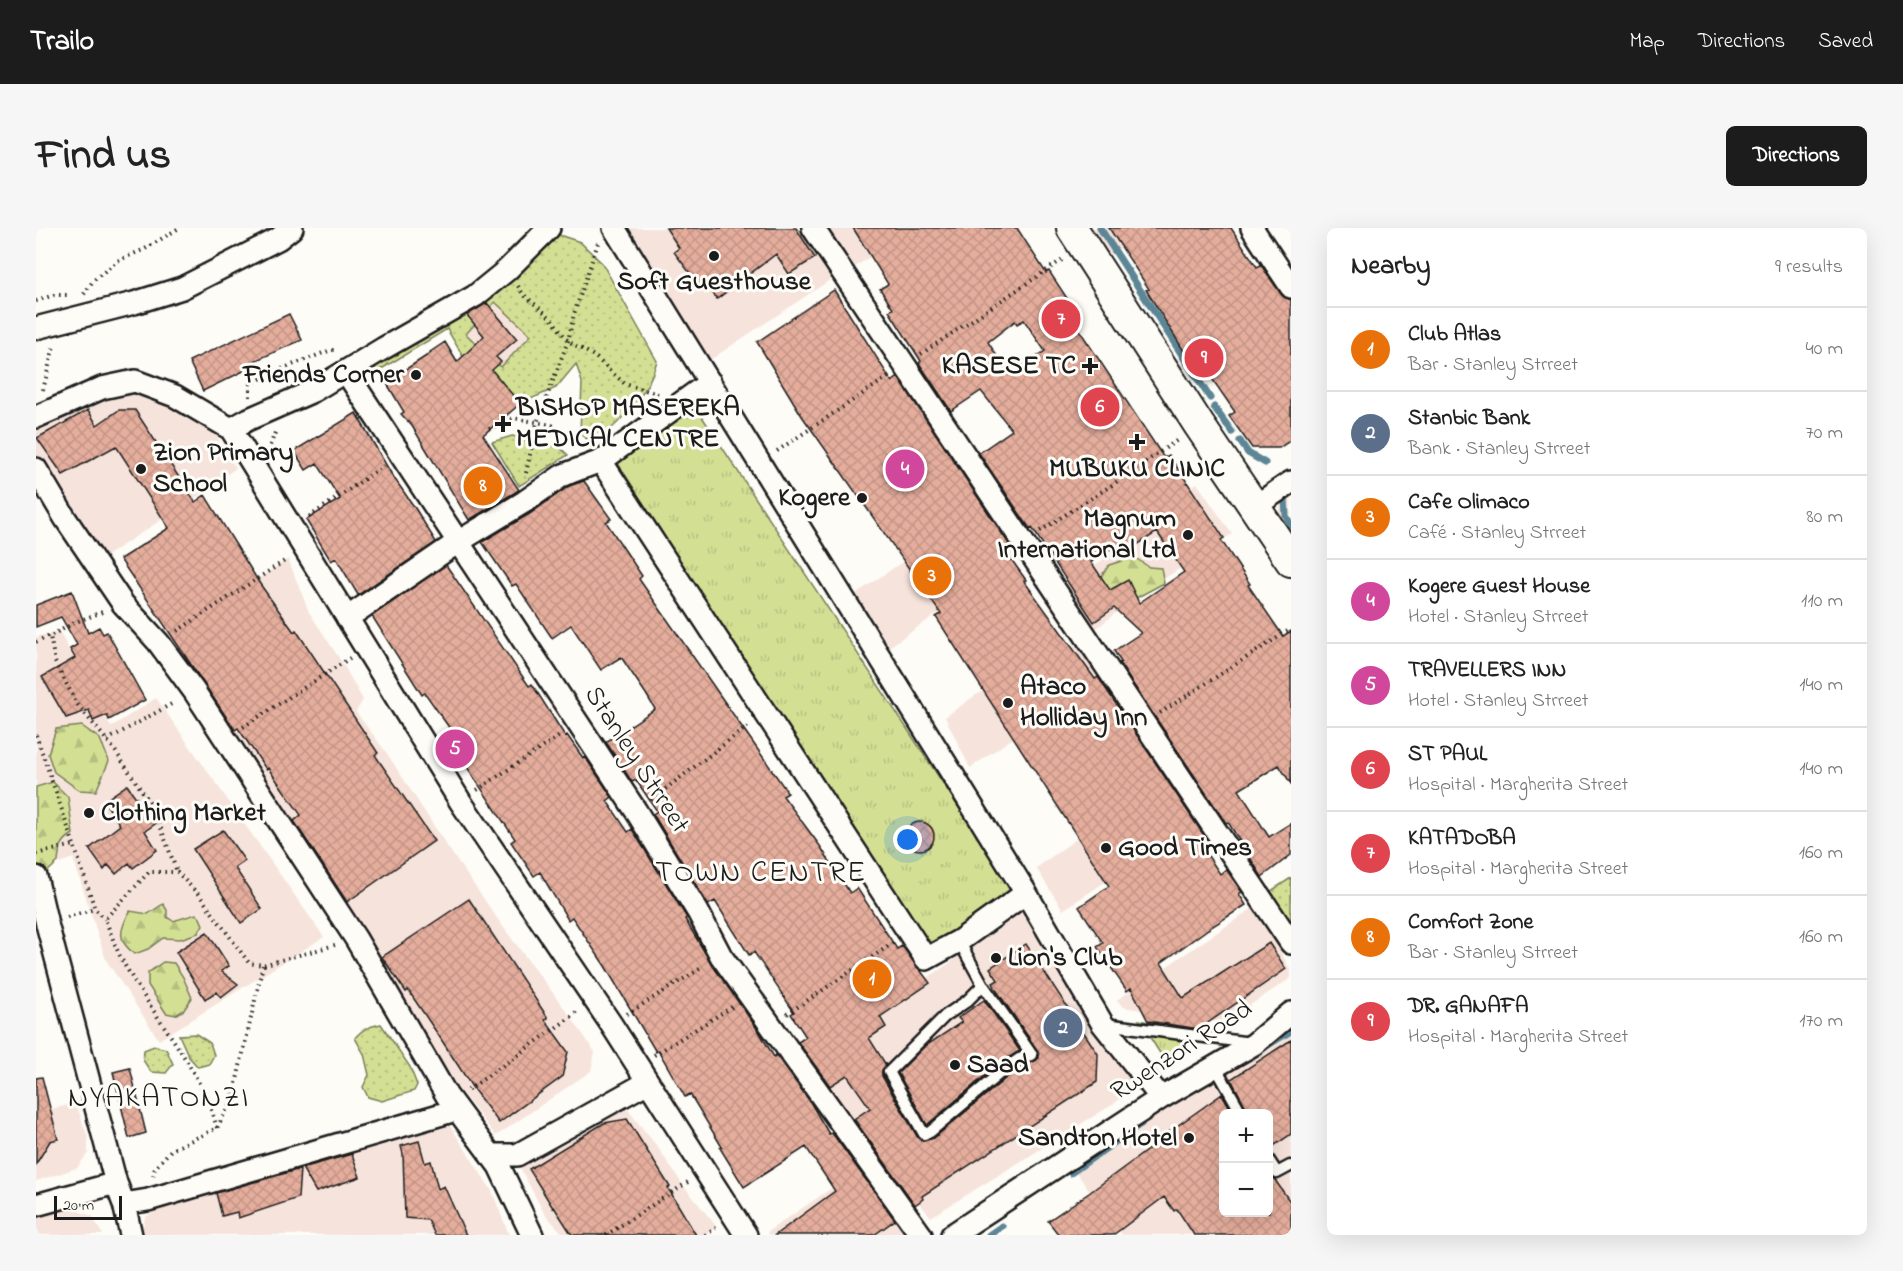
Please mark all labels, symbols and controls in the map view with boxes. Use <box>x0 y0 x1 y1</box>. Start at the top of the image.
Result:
text: Trailo <box>30 22 94 63</box>
text: Map <box>1629 27 1665 57</box>
text: Directions <box>1698 27 1785 57</box>
text: Saved <box>1818 27 1873 57</box>
text: Find us <box>36 126 171 187</box>
button: Directions <box>1726 126 1867 186</box>
text: Nearby <box>1351 248 1430 286</box>
marker: Soft Guesthouse <box>707 249 721 263</box>
text: 9 results <box>1775 253 1843 282</box>
place label: Soft Guesthouse <box>617 263 812 302</box>
pin: 7 <box>1042 296 1080 341</box>
text: Club Atlas <box>1408 319 1501 351</box>
text: 1 <box>1367 335 1374 364</box>
text: 40 m <box>1806 335 1843 364</box>
pin: 9 <box>1184 336 1224 380</box>
place label: KASESE TC <box>942 347 1076 386</box>
text: Bar · Stanley Strreet <box>1408 351 1578 380</box>
place label: Friends Corner <box>241 356 405 395</box>
marker: KASESE TC <box>1081 357 1099 375</box>
marker: Friends Corner <box>409 368 423 382</box>
pin: 6 <box>1080 384 1120 429</box>
place label: BISHOP MASEREKA MEDICAL CENTRE <box>514 389 740 459</box>
text: Stanbic Bank <box>1408 403 1530 435</box>
marker: BISHOP MASEREKA MEDICAL CENTRE <box>494 415 512 433</box>
text: 2 <box>1366 419 1375 448</box>
text: 70 m <box>1806 419 1843 448</box>
marker: MUBUKU CLINIC <box>1128 433 1146 451</box>
place label: Zion Primary School <box>153 434 293 504</box>
text: Bank · Stanley Strreet <box>1408 435 1590 464</box>
pin: 4 <box>886 446 924 492</box>
place label: MUBUKU CLINIC <box>1049 450 1225 489</box>
marker: Zion Primary School <box>134 462 148 476</box>
pin: 8 <box>464 464 502 508</box>
place label: Kogere <box>778 479 851 519</box>
text: Cafe Olimaco <box>1408 487 1530 519</box>
marker: Kogere <box>855 491 869 505</box>
place label: Magnum International Ltd <box>998 500 1177 570</box>
text: 3 <box>1366 503 1375 532</box>
text: 80 m <box>1806 503 1843 532</box>
text: Café · Stanley Strreet <box>1408 519 1586 548</box>
marker: Magnum International Ltd <box>1181 528 1195 542</box>
pin: 3 <box>912 554 952 598</box>
text: Kogere Guest House <box>1408 571 1590 603</box>
text: 4 <box>1366 587 1375 616</box>
text: 110 m <box>1801 587 1843 616</box>
text: Hotel · Stanley Strreet <box>1408 603 1589 632</box>
text: TRAVELLERS INN <box>1408 655 1566 687</box>
place label: Ataco Holliday Inn <box>1020 668 1147 738</box>
text: 5 <box>1365 671 1376 700</box>
text: 140 m <box>1799 671 1843 700</box>
street label: Stanley Strreet <box>574 678 698 842</box>
text: Hotel · Stanley Strreet <box>1408 687 1589 716</box>
marker: Ataco Holliday Inn <box>1001 696 1015 710</box>
pin: 5 <box>436 726 474 772</box>
text: ST PAUL <box>1408 739 1487 771</box>
text: 6 <box>1366 755 1375 784</box>
text: 140 m <box>1799 755 1843 784</box>
text: Hospital · Margherita Street <box>1408 771 1628 800</box>
place label: Clothing Market <box>101 794 267 834</box>
marker: Clothing Market <box>82 806 96 820</box>
text: KATADOBA <box>1408 823 1516 855</box>
your location <box>893 825 922 854</box>
place label: Good Times <box>1118 829 1252 868</box>
text: 7 <box>1366 839 1375 868</box>
text: 160 m <box>1799 839 1843 868</box>
marker: Good Times <box>1099 841 1113 855</box>
district label: TOWN CENTRE <box>655 852 867 896</box>
text: Hospital · Margherita Street <box>1408 855 1628 884</box>
text: Comfort Zone <box>1408 907 1533 939</box>
text: 8 <box>1367 923 1374 952</box>
text: 160 m <box>1799 923 1843 952</box>
place label: Lion's Club <box>1008 939 1123 978</box>
text: Bar · Stanley Strreet <box>1408 939 1578 968</box>
marker: Lion's Club <box>989 951 1003 965</box>
pin: 1 <box>852 956 892 1002</box>
street label: Rwenzori Road <box>1103 991 1261 1111</box>
text: DR. GANAFA <box>1408 991 1529 1023</box>
pin: 2 <box>1044 1006 1082 1050</box>
text: 9 <box>1367 1007 1374 1036</box>
text: 170 m <box>1799 1007 1843 1036</box>
text: Hospital · Margherita Street <box>1408 1023 1628 1052</box>
place label: Saad <box>967 1046 1029 1085</box>
marker: Saad <box>948 1058 962 1072</box>
district label: NYAKATONZI <box>68 1077 250 1121</box>
map controls <box>1219 1109 1273 1217</box>
button: + <box>1219 1109 1273 1163</box>
place label: Sandton Hotel <box>1018 1119 1177 1158</box>
marker: Sandton Hotel <box>1182 1131 1196 1145</box>
button: − <box>1219 1163 1273 1217</box>
scale bar <box>54 1193 122 1220</box>
text: 20 m <box>63 1194 94 1218</box>

